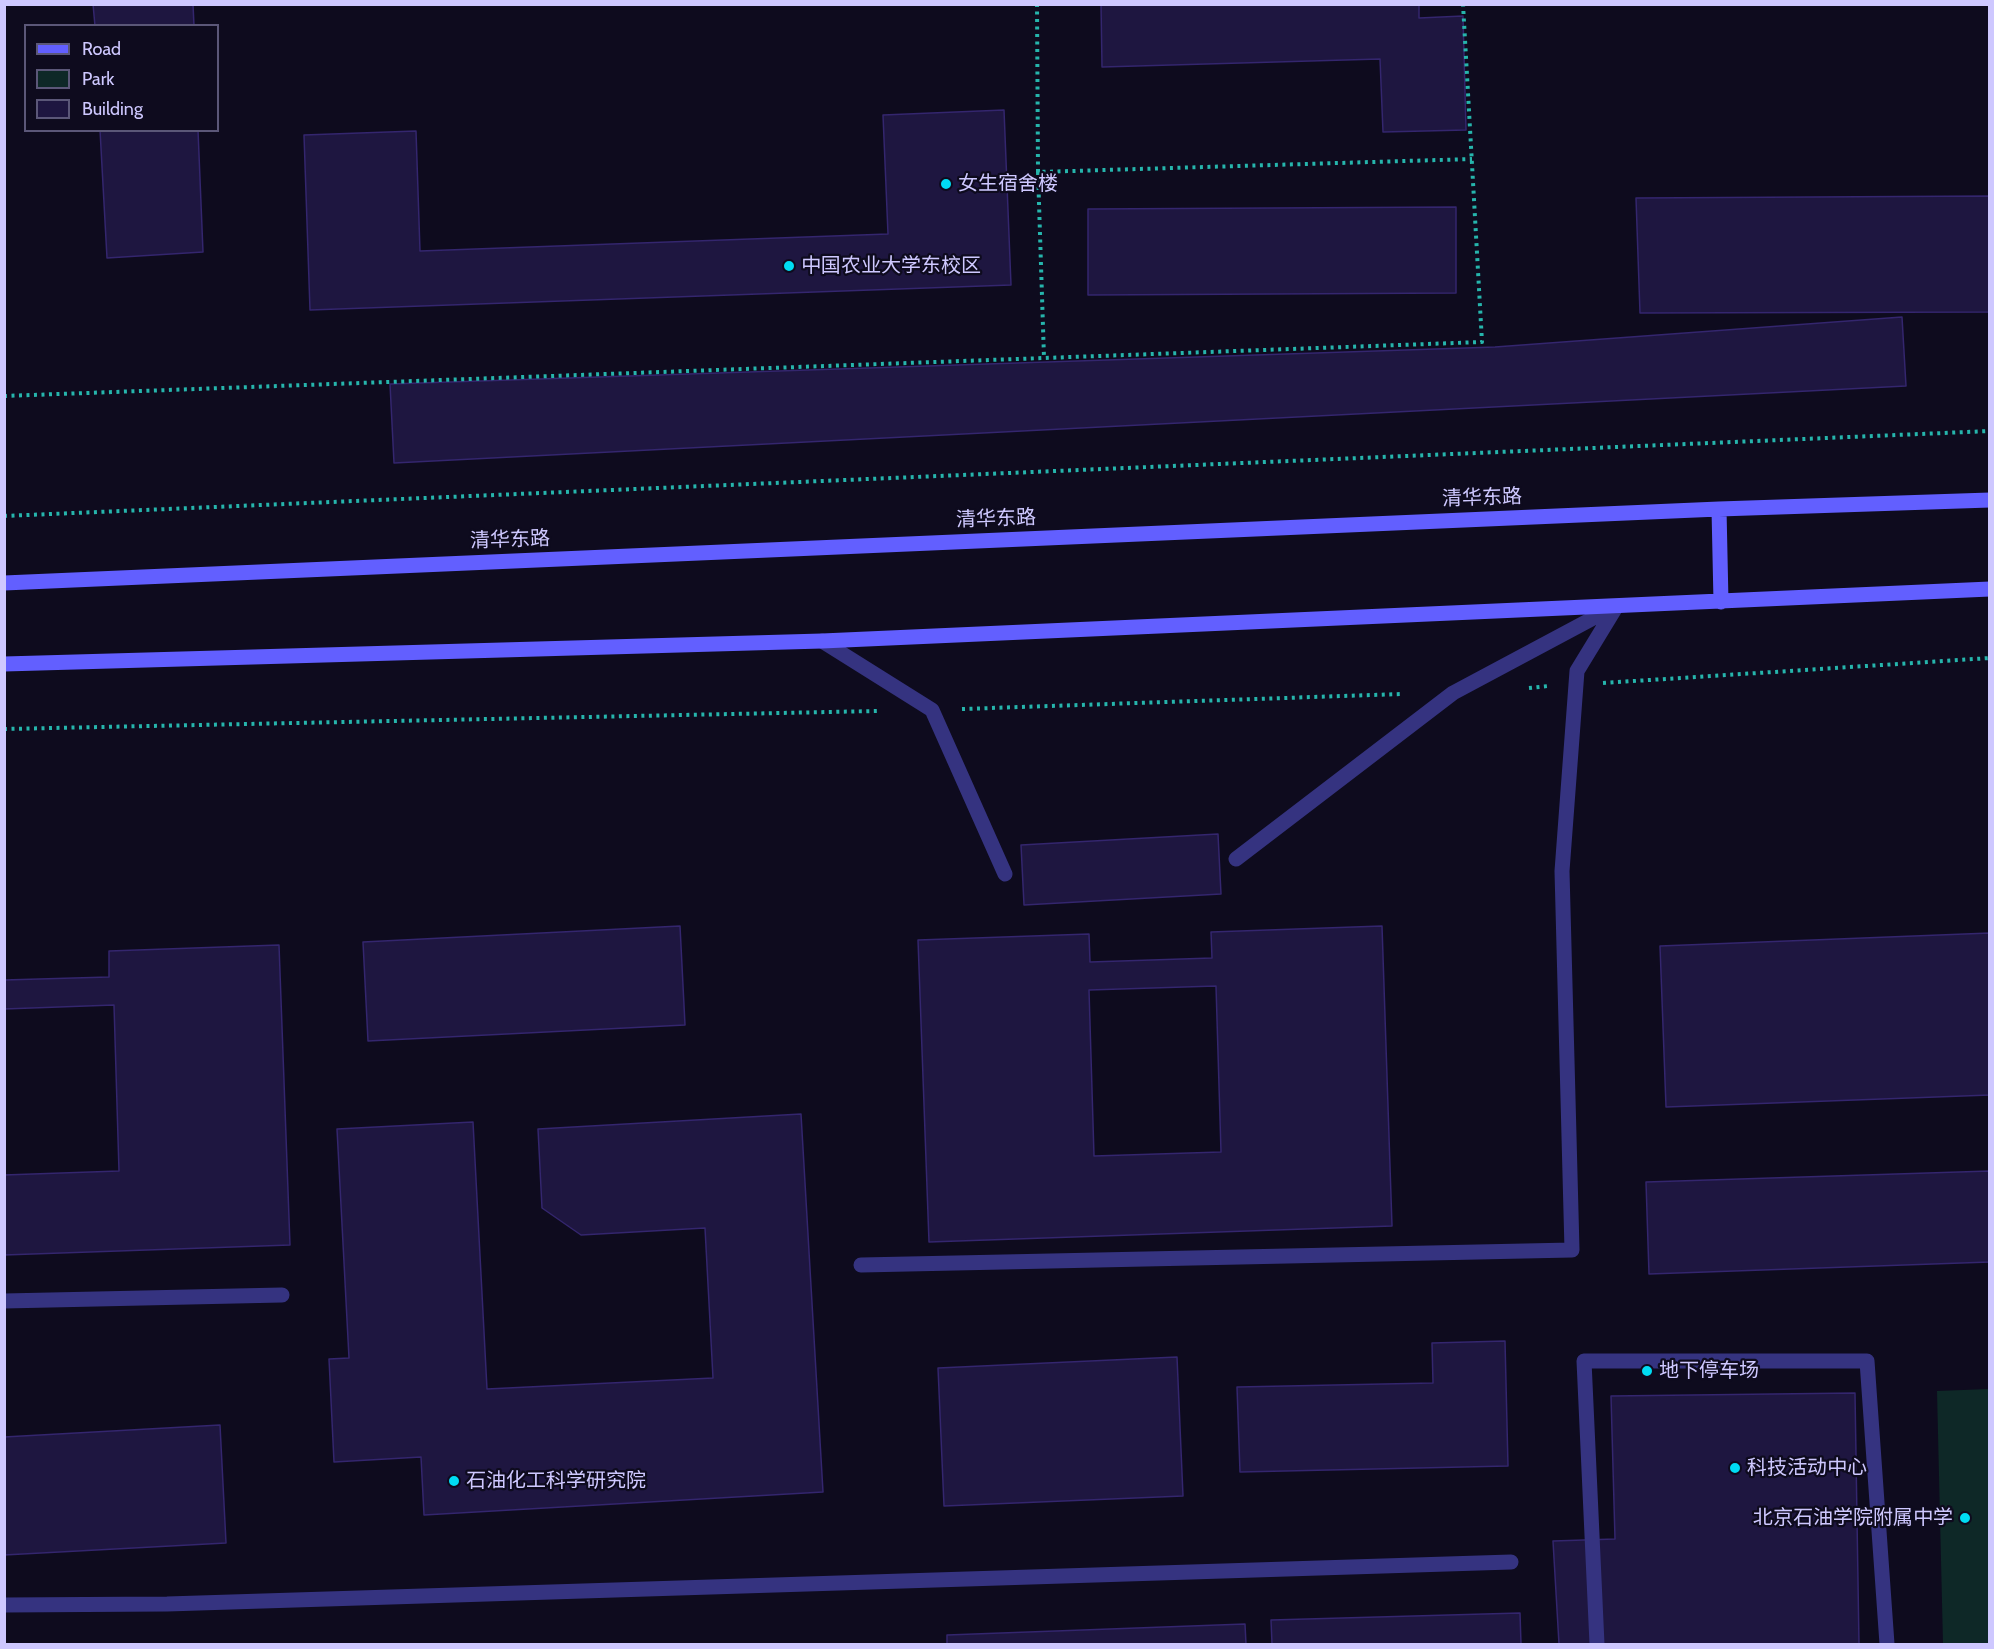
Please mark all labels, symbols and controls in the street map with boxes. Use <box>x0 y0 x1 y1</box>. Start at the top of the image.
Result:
legend <box>24 24 219 132</box>
text: Road <box>82 38 121 60</box>
text: Park <box>82 68 114 90</box>
text: Building <box>82 98 143 120</box>
place label: 女生宿舍楼 <box>958 172 1058 196</box>
marker: 女生宿舍楼 <box>939 177 953 191</box>
place label: 中国农业大学东校区 <box>801 254 981 278</box>
marker: 中国农业大学东校区 <box>782 259 796 273</box>
street label: 清华东路 <box>1442 485 1522 511</box>
street label: 清华东路 <box>956 506 1036 532</box>
street label: 清华东路 <box>470 527 550 553</box>
place label: 地下停车场 <box>1659 1359 1759 1383</box>
marker: 地下停车场 <box>1640 1364 1654 1378</box>
place label: 科技活动中心 <box>1747 1456 1867 1480</box>
marker: 科技活动中心 <box>1728 1461 1742 1475</box>
place label: 石油化工科学研究院 <box>466 1469 646 1493</box>
marker: 石油化工科学研究院 <box>447 1474 461 1488</box>
place label: 北京石油学院附属中学 <box>1753 1506 1953 1530</box>
marker: 北京石油学院附属中学 <box>1958 1511 1972 1525</box>

